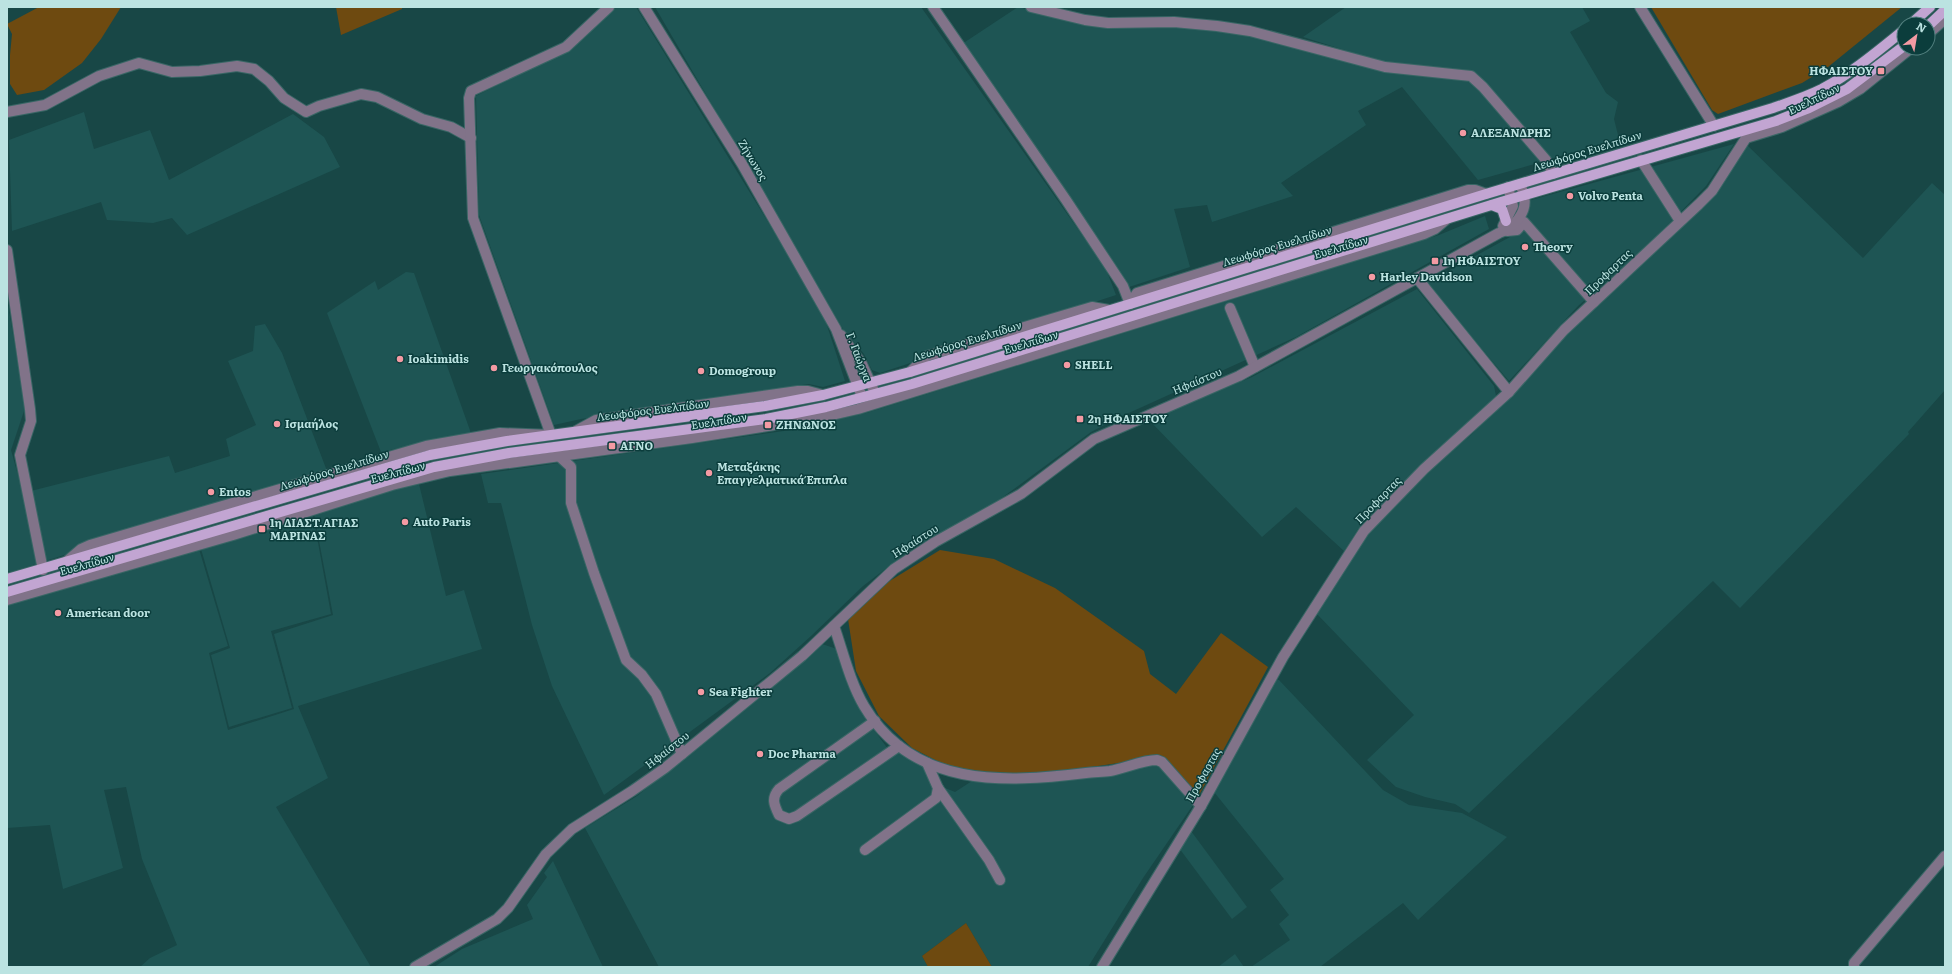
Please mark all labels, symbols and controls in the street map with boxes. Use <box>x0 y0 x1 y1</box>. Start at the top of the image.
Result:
north arrow <box>1896 16 1936 56</box>
text: N <box>1914 17 1930 36</box>
place label: ΗΦΑΙΣΤΟΥ <box>1809 62 1874 78</box>
marker: ΗΦΑΙΣΤΟΥ <box>1876 66 1886 76</box>
street label: Ευελπίδων <box>1785 79 1842 118</box>
place label: ΑΛΕΞΑΝΔΡΗΣ <box>1471 124 1551 140</box>
street label: Λεωφόρος Ευελπίδων <box>1530 126 1643 174</box>
marker: ΑΛΕΞΑΝΔΡΗΣ <box>1458 128 1468 138</box>
street label: Ζήνωνος <box>735 136 773 184</box>
place label: Volvo Penta <box>1578 187 1644 203</box>
marker: Volvo Penta <box>1565 191 1575 201</box>
street label: Λεωφόρος Ευελπίδων <box>1220 221 1333 269</box>
street label: Ευελπίδων <box>1311 230 1370 262</box>
place label: Theory <box>1533 238 1573 254</box>
marker: Theory <box>1520 242 1530 252</box>
street label: Προφαρτας <box>1580 244 1635 298</box>
place label: 1η ΗΦΑΙΣΤΟΥ <box>1443 252 1522 268</box>
marker: 1η ΗΦΑΙΣΤΟΥ <box>1430 256 1440 266</box>
place label: Harley Davidson <box>1380 268 1473 284</box>
marker: Harley Davidson <box>1367 272 1377 282</box>
street label: Λεωφόρος Ευελπίδων <box>910 316 1023 364</box>
street label: Ευελπίδων <box>1001 325 1060 357</box>
street label: Γ. Γαώργα <box>843 330 877 384</box>
place label: Ioakimidis <box>408 350 469 366</box>
marker: Ioakimidis <box>395 354 405 364</box>
place label: SHELL <box>1075 356 1113 372</box>
place label: Γεωργακόπουλος <box>502 359 598 375</box>
marker: SHELL <box>1062 360 1072 370</box>
place label: Domogroup <box>709 362 776 378</box>
marker: Γεωργακόπουλος <box>489 363 499 373</box>
street label: Ηφαίστου <box>1170 363 1224 398</box>
marker: Domogroup <box>696 366 706 376</box>
street label: Λεωφόρος Ευελπίδων <box>596 394 710 424</box>
street label: Ευελπίδων <box>690 408 748 432</box>
place label: 2η ΗΦΑΙΣΤΟΥ <box>1088 410 1168 426</box>
marker: 2η ΗΦΑΙΣΤΟΥ <box>1075 414 1085 424</box>
place label: Ισμαήλος <box>285 415 338 431</box>
place label: ΖΗΝΩΝΟΣ <box>776 416 836 432</box>
marker: Ισμαήλος <box>272 419 282 429</box>
marker: ΖΗΝΩΝΟΣ <box>763 420 773 430</box>
place label: ΑΓΝΟ <box>620 437 653 453</box>
marker: ΑΓΝΟ <box>607 441 617 451</box>
street label: Λεωφόρος Ευελπίδων <box>277 445 390 493</box>
street label: Ευελπίδων <box>369 456 427 486</box>
place label: Μεταξάκης Επαγγελματικά Έπιπλα <box>717 458 848 487</box>
marker: Μεταξάκης Επαγγελματικά Έπιπλα <box>704 468 714 478</box>
street label: Προφαρτας <box>1351 472 1404 527</box>
place label: Entos <box>219 483 251 499</box>
marker: Entos <box>206 487 216 497</box>
place label: Auto Paris <box>413 513 471 529</box>
place label: 1η ΔΙΑΣΤ.ΑΓΙΑΣ ΜΑΡΙΝΑΣ <box>270 514 359 543</box>
marker: Auto Paris <box>400 517 410 527</box>
street label: Ηφαίστου <box>888 520 941 561</box>
marker: 1η ΔΙΑΣΤ.ΑΓΙΑΣ ΜΑΡΙΝΑΣ <box>257 524 267 534</box>
street label: Ευελπίδων <box>57 548 116 578</box>
place label: American door <box>66 604 150 620</box>
marker: American door <box>53 608 63 618</box>
place label: Sea Fighter <box>709 683 772 699</box>
marker: Sea Fighter <box>696 687 706 697</box>
street label: Ηφαίστου <box>641 727 692 772</box>
street label: Προφαρτας <box>1181 744 1224 805</box>
place label: Doc Pharma <box>768 745 837 761</box>
marker: Doc Pharma <box>755 749 765 759</box>

